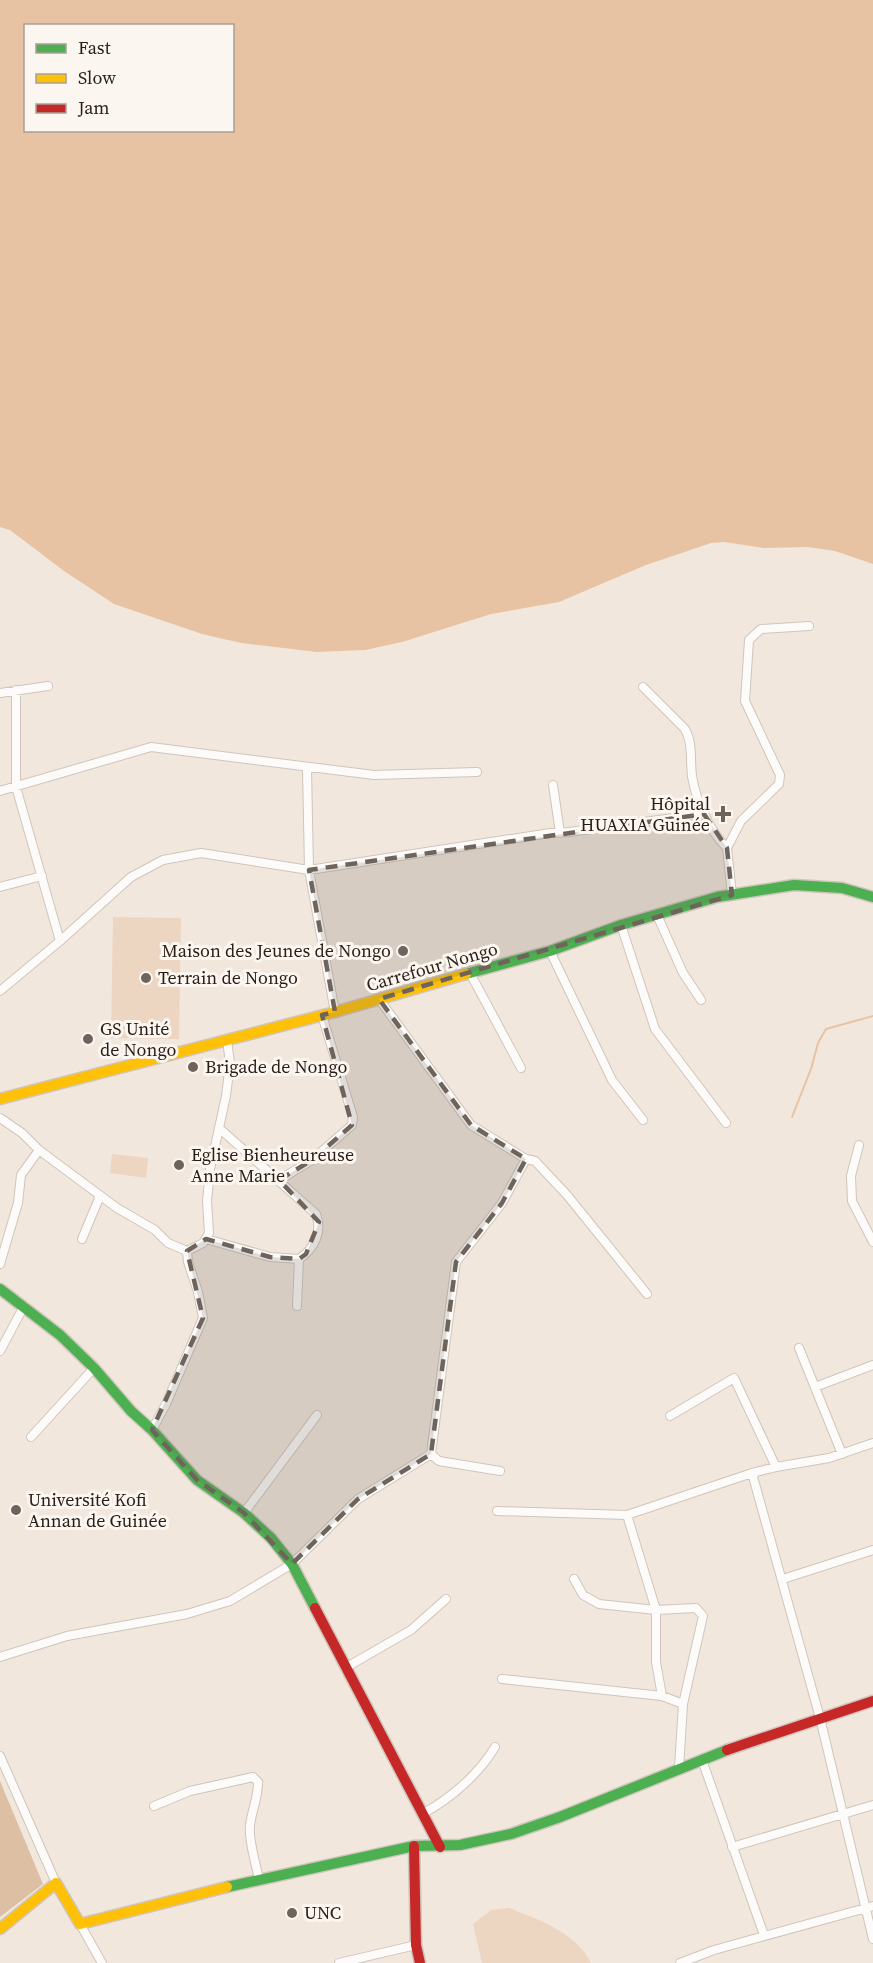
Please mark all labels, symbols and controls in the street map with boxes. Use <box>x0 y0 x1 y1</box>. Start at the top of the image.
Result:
legend <box>24 24 234 132</box>
text: Fast <box>78 35 111 60</box>
text: Slow <box>78 65 116 90</box>
text: Jam <box>77 95 110 120</box>
place label: Hôpital HUAXIA Guinée <box>580 791 710 837</box>
marker: Hôpital HUAXIA Guinée <box>714 805 732 823</box>
street label: Carrefour Nongo <box>363 936 501 997</box>
place label: Maison des Jeunes de Nongo <box>162 938 391 963</box>
marker: Maison des Jeunes de Nongo <box>396 944 410 958</box>
place label: Terrain de Nongo <box>158 965 298 990</box>
marker: Terrain de Nongo <box>139 971 153 985</box>
place label: GS Unité de Nongo <box>100 1016 177 1062</box>
marker: GS Unité de Nongo <box>81 1032 95 1046</box>
place label: Brigade de Nongo <box>205 1054 348 1079</box>
marker: Brigade de Nongo <box>186 1060 200 1074</box>
place label: Eglise Bienheureuse Anne Marie <box>191 1142 354 1188</box>
marker: Eglise Bienheureuse Anne Marie <box>172 1158 186 1172</box>
place label: Université Kofi Annan de Guinée <box>28 1487 167 1533</box>
marker: Université Kofi Annan de Guinée <box>9 1503 23 1517</box>
place label: UNC <box>304 1900 341 1925</box>
marker: UNC <box>285 1906 299 1920</box>

